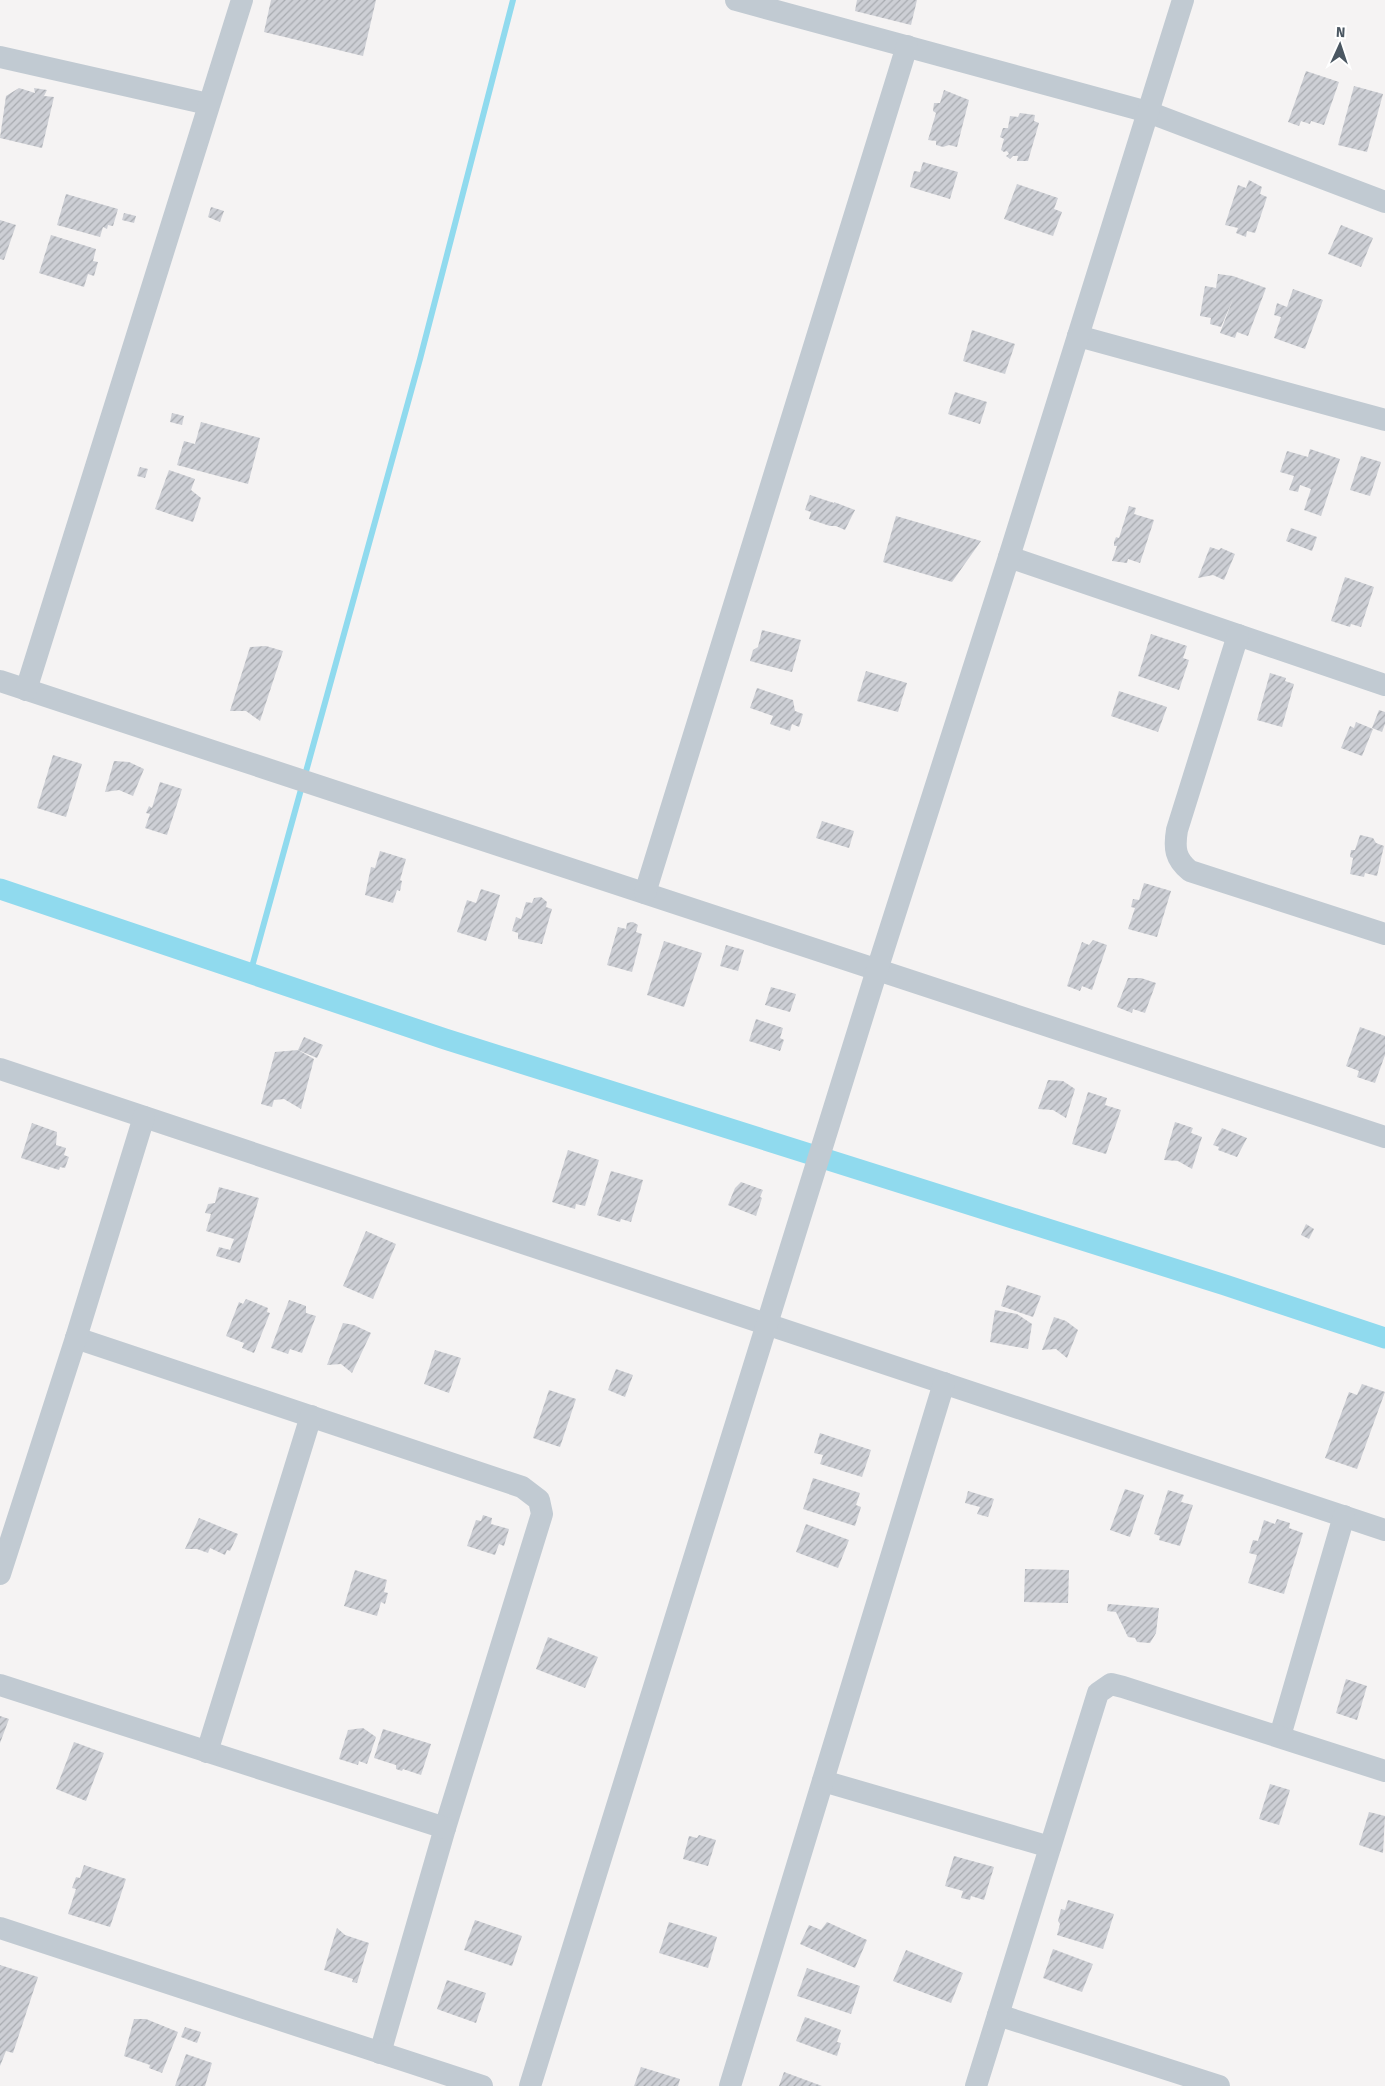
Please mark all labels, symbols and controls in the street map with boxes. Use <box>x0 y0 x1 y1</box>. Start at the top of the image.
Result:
north arrow <box>1315 20 1365 70</box>
text: N <box>1336 24 1346 41</box>

